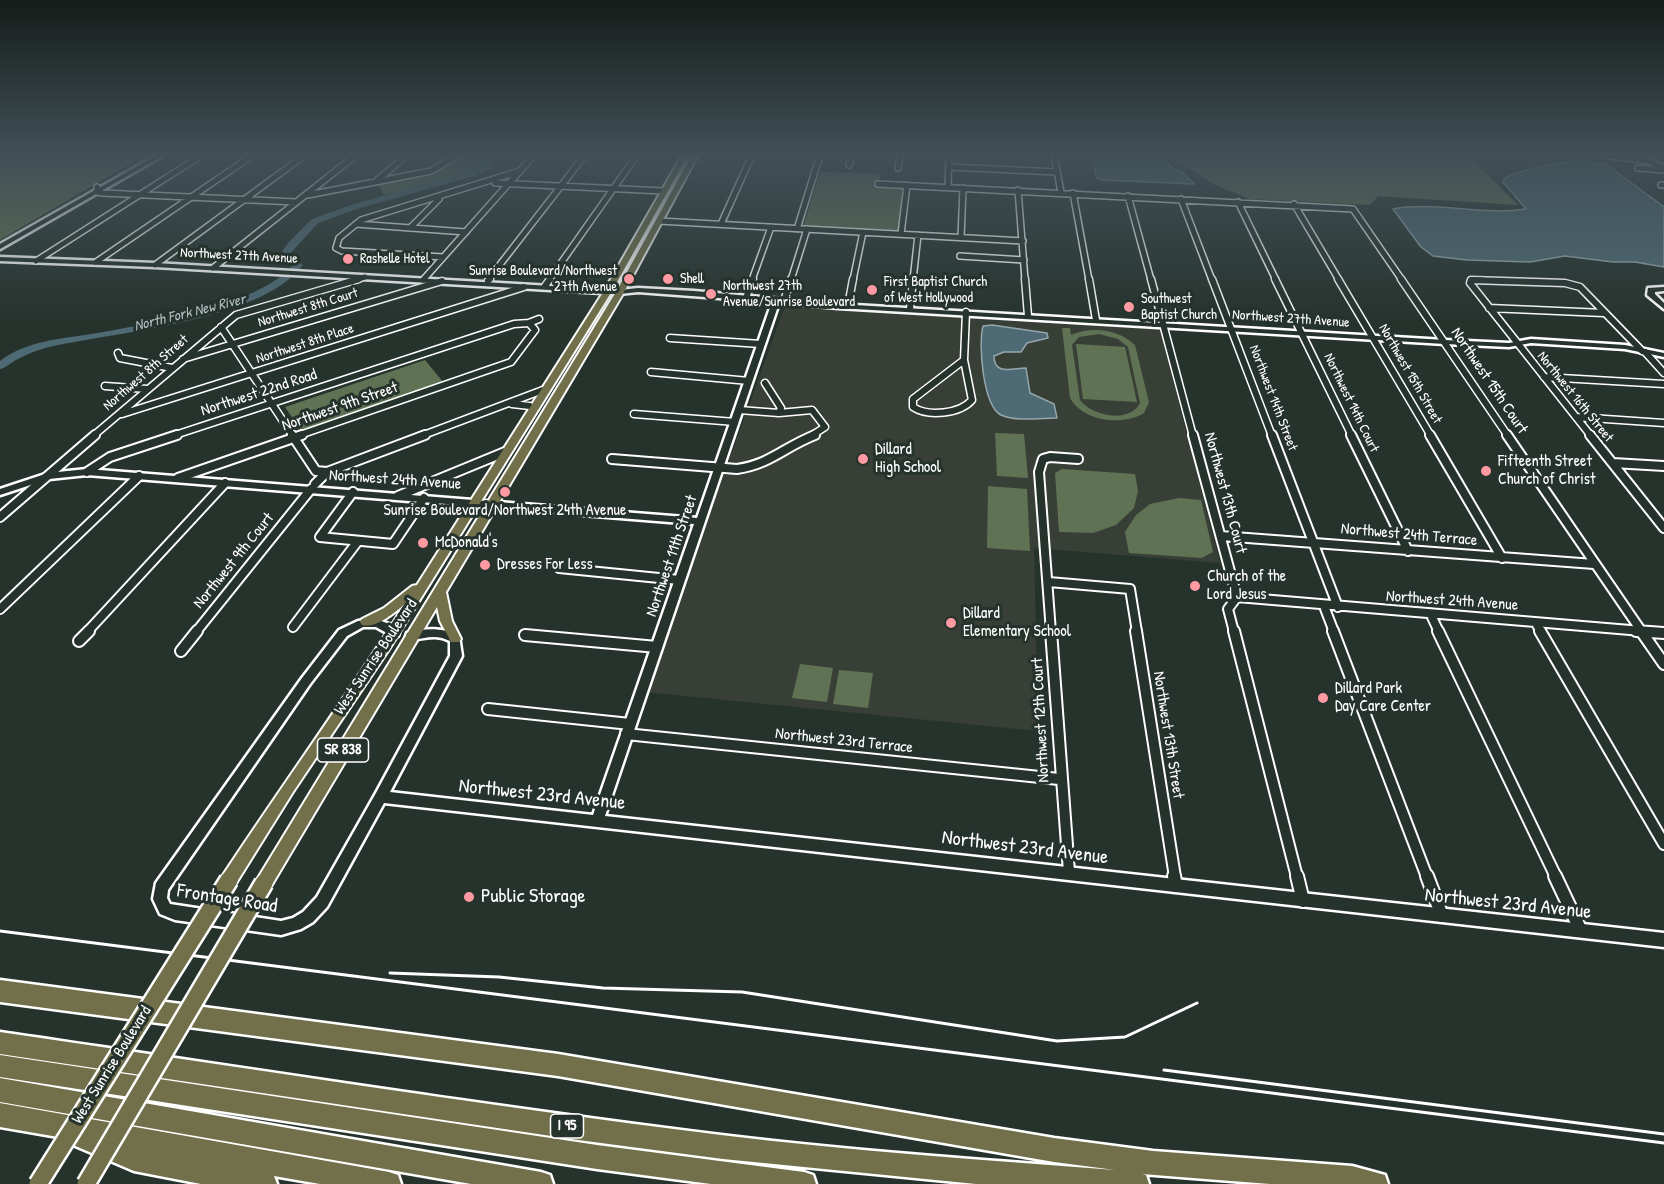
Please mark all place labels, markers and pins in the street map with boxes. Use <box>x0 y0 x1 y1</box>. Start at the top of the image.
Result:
place label: Rashelle Hotel <box>360 251 430 267</box>
marker: Rashelle Hotel <box>341 252 355 266</box>
place label: Sunrise Boulevard/Northwest 27th Avenue <box>469 263 617 296</box>
place label: Shell <box>680 271 704 287</box>
marker: Sunrise Boulevard/Northwest 27th Avenue <box>622 272 636 286</box>
marker: Shell <box>661 272 675 286</box>
place label: First Baptist Church of West Hollywood <box>884 274 987 306</box>
place label: Northwest 27th Avenue/Sunrise Boulevard <box>723 278 855 310</box>
marker: First Baptist Church of West Hollywood <box>865 283 879 297</box>
marker: Northwest 27th Avenue/Sunrise Boulevard <box>704 287 718 301</box>
place label: Southwest Baptist Church <box>1141 291 1217 324</box>
marker: Southwest Baptist Church <box>1122 300 1136 314</box>
place label: Dillard High School <box>875 440 941 478</box>
marker: Dillard High School <box>856 452 870 466</box>
place label: Fifteenth Street Church of Christ <box>1498 452 1595 490</box>
marker: Fifteenth Street Church of Christ <box>1479 464 1493 478</box>
marker: Sunrise Boulevard/Northwest 24th Avenue <box>498 485 512 499</box>
place label: Sunrise Boulevard/Northwest 24th Avenue <box>384 501 626 521</box>
place label: McDonald's <box>435 533 498 553</box>
marker: McDonald's <box>416 536 430 550</box>
place label: Dresses For Less <box>497 555 593 575</box>
marker: Dresses For Less <box>478 558 492 572</box>
place label: Church of the Lord Jesus <box>1207 567 1286 605</box>
marker: Church of the Lord Jesus <box>1188 579 1202 593</box>
place label: Dillard Elementary School <box>963 604 1071 642</box>
marker: Dillard Elementary School <box>944 616 958 630</box>
place label: Dillard Park Day Care Center <box>1335 679 1431 717</box>
marker: Dillard Park Day Care Center <box>1316 691 1330 705</box>
place label: Public Storage <box>481 885 586 909</box>
marker: Public Storage <box>462 890 476 904</box>

